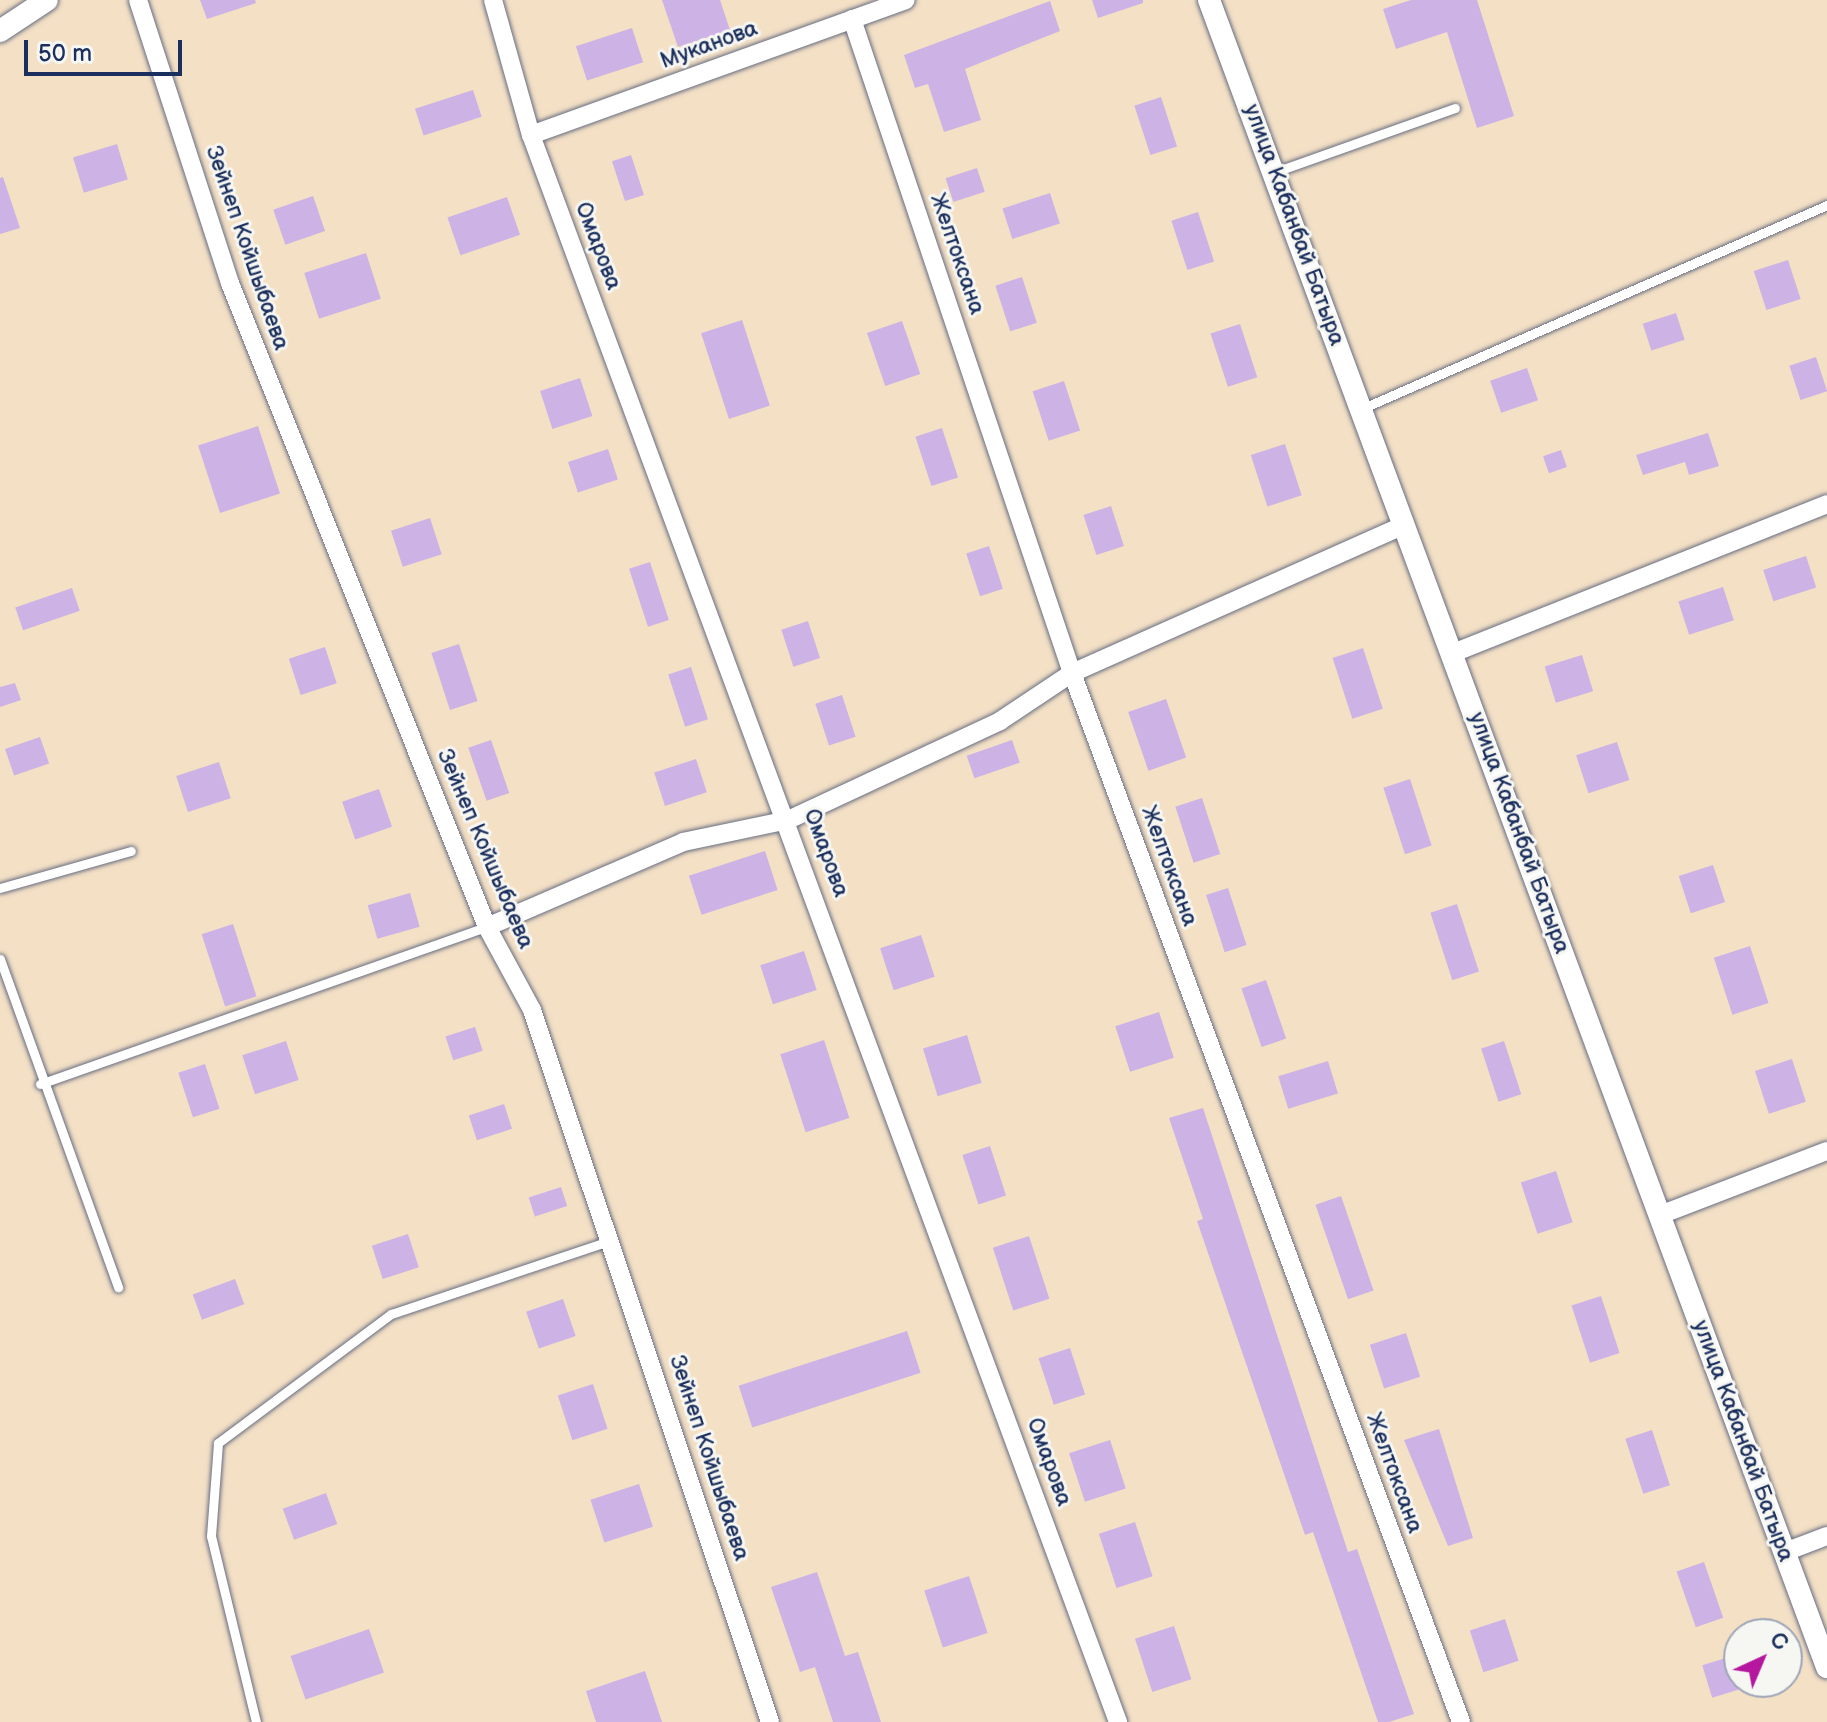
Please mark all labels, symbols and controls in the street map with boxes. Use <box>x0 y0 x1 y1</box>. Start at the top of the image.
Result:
street label: Муканова <box>657 15 761 75</box>
scale bar <box>28 24 186 74</box>
text: 50 m <box>38 39 92 68</box>
street label: улица Кабанбай Батыра <box>1238 101 1350 349</box>
street label: Зейнеп Койшыбаева <box>200 143 294 353</box>
street label: Желтоксана <box>924 190 990 318</box>
street label: Омарова <box>569 198 627 294</box>
street label: улица Кабанбай Батыра <box>1463 709 1575 957</box>
street label: Зейнеп Койшыбаева <box>431 745 539 953</box>
street label: Желтоксана <box>1135 802 1203 930</box>
street label: Омарова <box>798 805 854 901</box>
street label: улица Кабанбай Батыра <box>1687 1317 1799 1565</box>
street label: Зейнеп Койшыбаева <box>663 1352 755 1564</box>
street label: Желтоксана <box>1360 1409 1428 1537</box>
street label: Омарова <box>1021 1414 1077 1510</box>
north arrow <box>1723 1618 1803 1698</box>
text: С <box>1764 1627 1794 1657</box>

